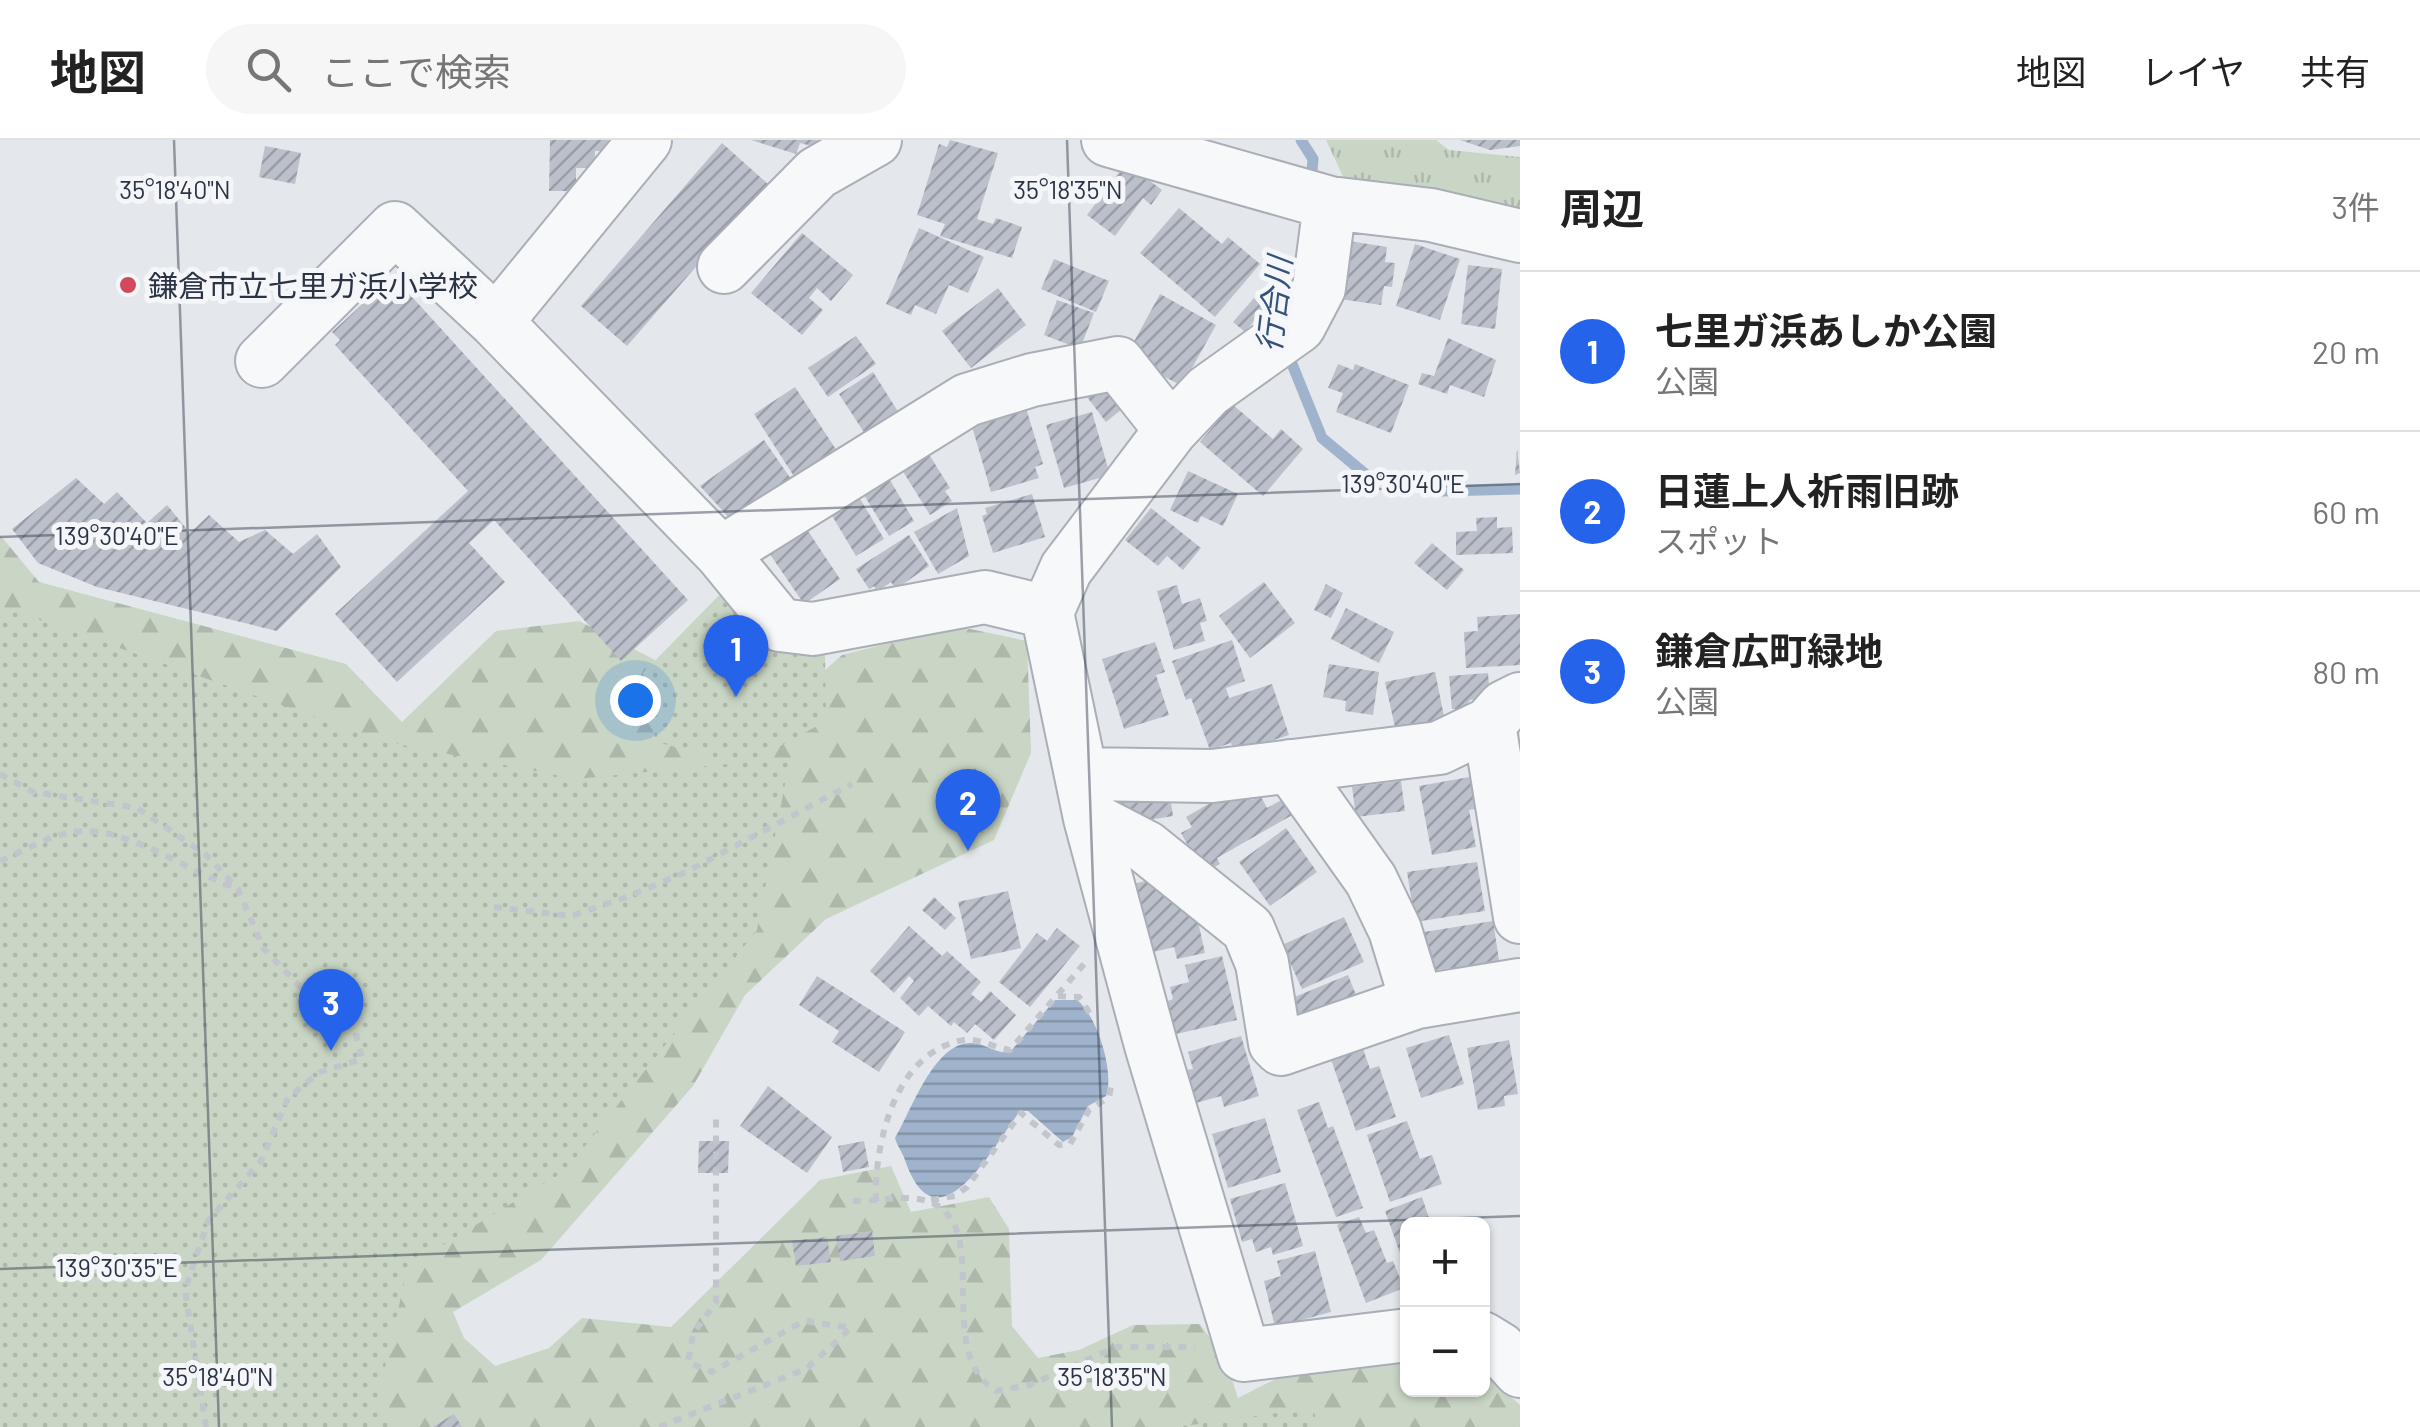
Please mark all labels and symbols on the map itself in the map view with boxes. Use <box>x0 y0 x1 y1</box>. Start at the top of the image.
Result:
text: 35°18'40"N <box>119 174 231 204</box>
text: 35°18'35"N <box>1013 174 1123 204</box>
water label: 行合川 <box>1248 251 1298 354</box>
place label: 鎌倉市立七里ガ浜小学校 <box>148 267 478 303</box>
marker: 鎌倉市立七里ガ浜小学校 <box>117 274 139 296</box>
text: 139°30'40"E <box>1341 468 1465 498</box>
text: 139°30'40"E <box>55 520 179 550</box>
pin: 1 <box>704 614 768 697</box>
your location <box>610 675 661 726</box>
pin: 2 <box>936 768 1000 851</box>
pin: 3 <box>298 968 364 1051</box>
text: 139°30'35"E <box>56 1252 178 1282</box>
text: 35°18'40"N <box>162 1361 274 1391</box>
text: 35°18'35"N <box>1057 1361 1167 1391</box>

